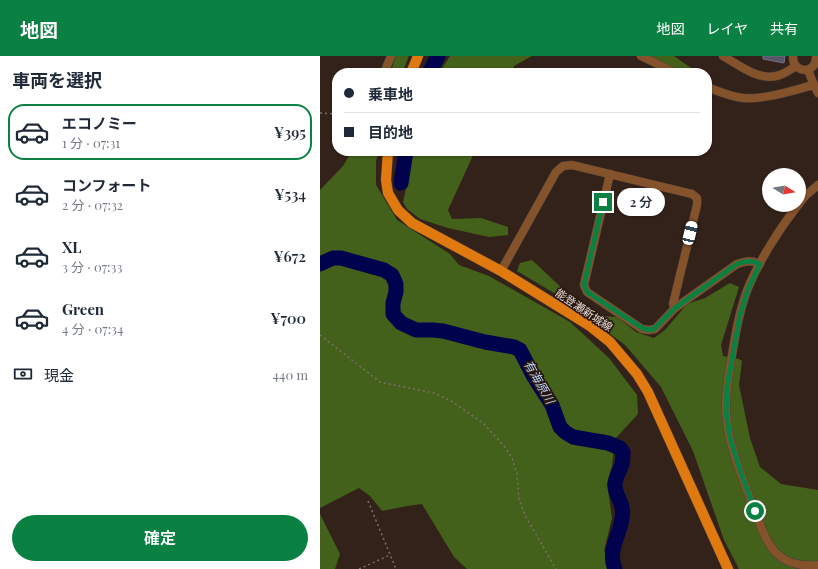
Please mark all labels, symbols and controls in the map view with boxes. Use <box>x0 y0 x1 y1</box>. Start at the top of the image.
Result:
text: 地図 <box>20 16 58 42</box>
text: 地図 <box>656 19 684 38</box>
text: レイヤ <box>706 19 748 38</box>
text: 共有 <box>770 19 798 38</box>
text: 車両を選択 <box>12 68 102 92</box>
text: 乗車地 <box>368 84 413 104</box>
text: エコノミー <box>62 113 137 133</box>
icon: car <box>14 114 50 150</box>
text: ¥395 <box>274 122 306 142</box>
text: 目的地 <box>368 122 413 142</box>
text: 1 分 · 07:31 <box>62 134 120 151</box>
north arrow <box>762 168 806 212</box>
map controls <box>762 168 806 212</box>
text: コンフォート <box>62 175 152 195</box>
icon: car <box>14 176 50 212</box>
text: ¥534 <box>274 184 306 204</box>
callout: 2 分 <box>617 188 665 216</box>
route end <box>594 193 612 211</box>
text: 2 分 <box>630 193 652 210</box>
text: 2 分 · 07:32 <box>62 196 123 213</box>
car <box>681 220 699 246</box>
text: XL <box>62 237 82 257</box>
icon: car <box>14 238 50 274</box>
text: ¥672 <box>274 246 306 266</box>
text: 3 分 · 07:33 <box>62 258 122 275</box>
street label: 能登瀬新城線 <box>553 285 616 334</box>
text: Green <box>62 299 104 319</box>
icon: car <box>14 300 50 336</box>
text: ¥700 <box>271 308 306 328</box>
text: 4 分 · 07:34 <box>62 320 123 337</box>
water label: 有海原川 <box>521 357 560 408</box>
icon: cash <box>12 363 34 385</box>
text: 現金 <box>44 365 74 385</box>
text: 440 m <box>273 366 308 383</box>
route start <box>746 502 764 520</box>
button: 確定 <box>12 515 308 561</box>

